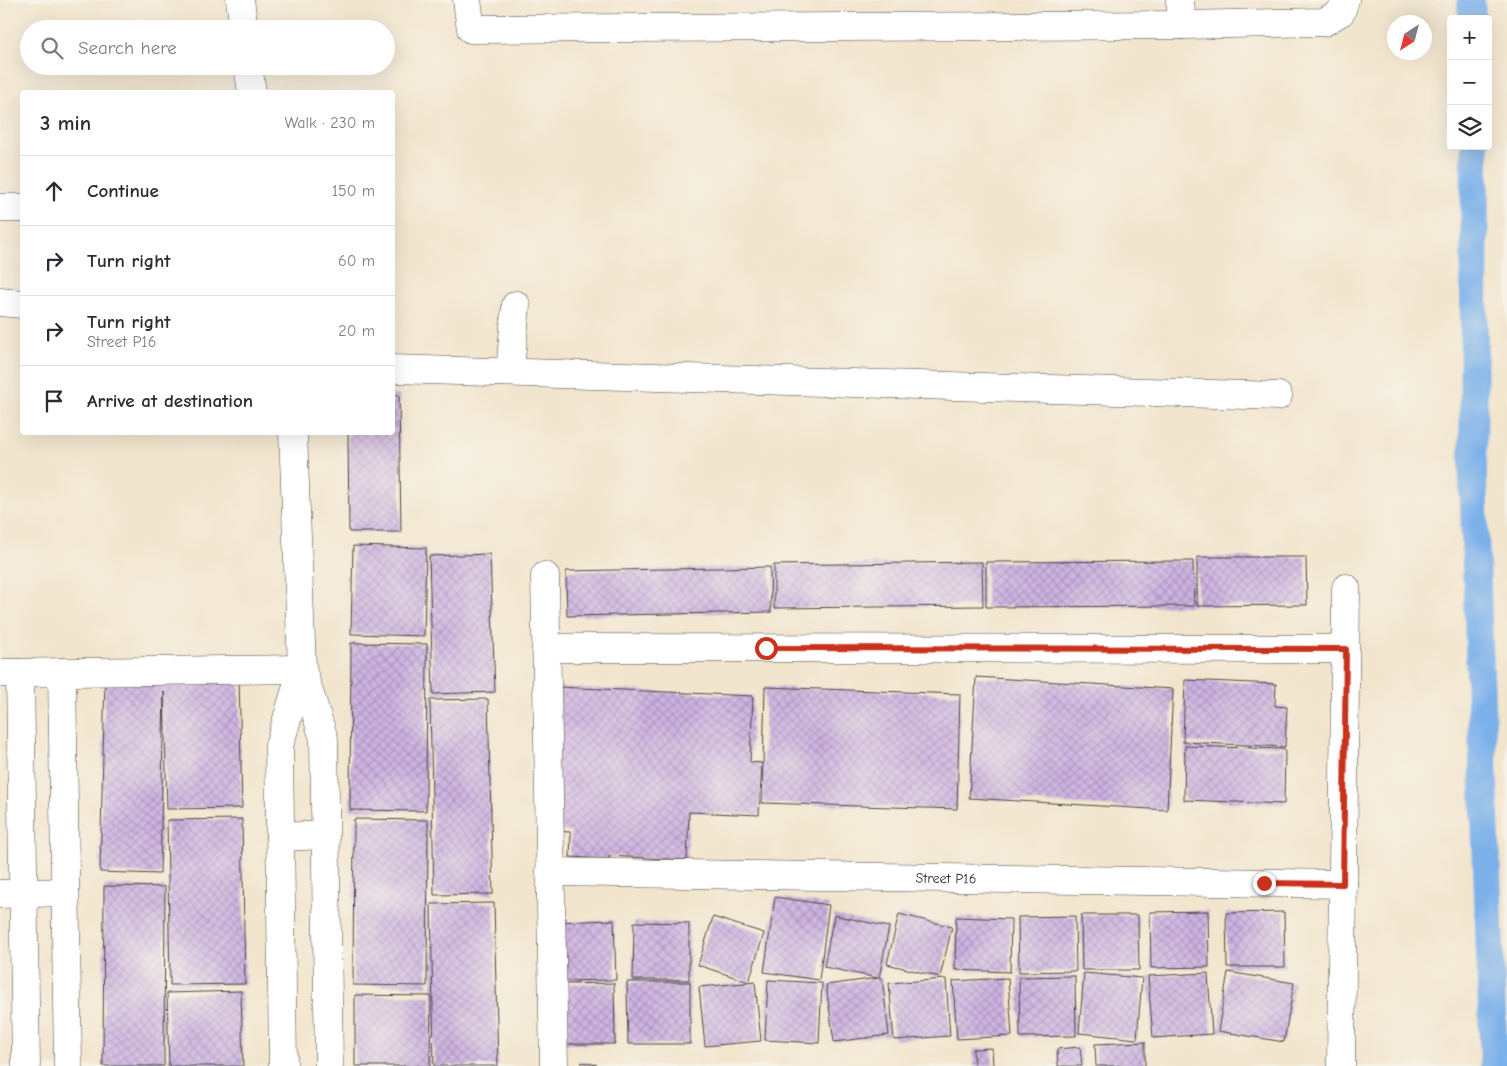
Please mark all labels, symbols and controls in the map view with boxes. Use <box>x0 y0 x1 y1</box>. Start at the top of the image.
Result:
north arrow <box>1387 15 1432 60</box>
map controls <box>1447 15 1492 150</box>
button: + <box>1447 15 1492 60</box>
search box <box>20 20 395 75</box>
icon: search <box>38 34 66 62</box>
text: Search here <box>78 37 177 59</box>
button: − <box>1447 60 1492 105</box>
button: layers <box>1447 105 1492 150</box>
text: 3 min <box>40 111 91 135</box>
text: Walk · 230 m <box>284 114 375 132</box>
icon: ahead <box>40 177 68 205</box>
text: Continue <box>87 180 159 202</box>
text: 150 m <box>332 182 375 200</box>
icon: right <box>40 247 68 275</box>
text: Turn right <box>87 250 171 272</box>
text: 60 m <box>338 252 375 270</box>
text: Turn right <box>87 311 171 333</box>
icon: right <box>40 317 68 345</box>
text: 20 m <box>338 322 375 340</box>
text: Street P16 <box>87 333 156 351</box>
icon: arrive <box>40 387 68 415</box>
text: Arrive at destination <box>87 390 253 412</box>
route start <box>755 637 778 660</box>
street label: Street P16 <box>915 869 976 887</box>
route end <box>1253 872 1276 895</box>

